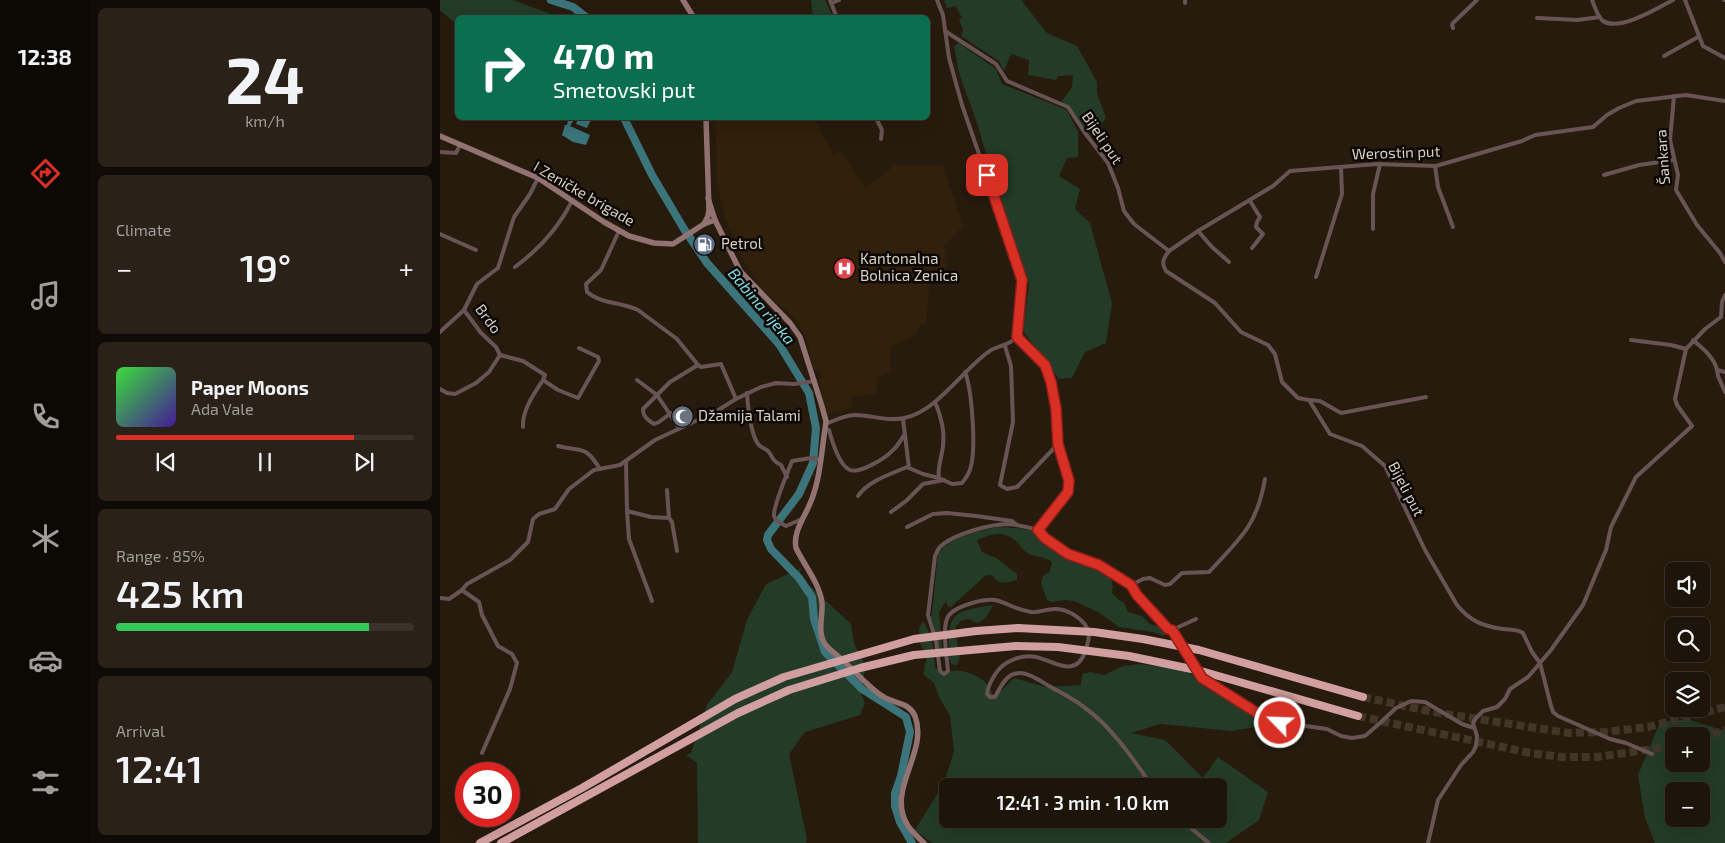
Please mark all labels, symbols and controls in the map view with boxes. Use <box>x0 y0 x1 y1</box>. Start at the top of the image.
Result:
text: 470 m <box>553 34 654 76</box>
icon: right <box>470 35 535 100</box>
text: 24 <box>225 39 305 117</box>
text: 12:38 <box>18 43 72 69</box>
text: Smetovski put <box>553 76 695 102</box>
street label: Bijeli put <box>1078 108 1127 168</box>
text: km/h <box>245 111 285 130</box>
street label: Šankara <box>1651 129 1673 185</box>
street label: Werostin put <box>1351 141 1441 163</box>
pin <box>966 154 1008 196</box>
icon: directions <box>28 156 63 191</box>
street label: I Zeničke brigade <box>531 157 638 229</box>
icon: arrive <box>973 161 1001 189</box>
text: Climate <box>116 220 171 239</box>
fuel station icon: Petrol <box>693 232 717 256</box>
place label: Petrol <box>721 234 763 252</box>
text: 19° <box>240 244 291 290</box>
place label: Kantonalna Bolnica Zenica <box>860 249 958 284</box>
text: − <box>116 251 132 285</box>
text: + <box>399 251 414 285</box>
hospital icon: Kantonalna Bolnica Zenica <box>832 256 856 280</box>
water label: Babina rijeka <box>724 263 800 349</box>
icon: music <box>28 278 63 313</box>
street label: Brdo <box>472 300 506 337</box>
text: Paper Moons <box>191 376 309 399</box>
icon: phone <box>28 399 63 434</box>
text: Ada Vale <box>191 399 254 418</box>
mosque icon: Džamija Talami <box>670 404 694 428</box>
place label: Džamija Talami <box>698 406 801 425</box>
icon: previous <box>152 448 180 476</box>
icon: pause <box>251 448 279 476</box>
icon: next <box>350 448 378 476</box>
street label: Bijeli put <box>1384 458 1429 520</box>
icon: climate <box>28 521 63 556</box>
text: Range · 85% <box>116 546 205 565</box>
map controls <box>1665 562 1710 827</box>
button: sound <box>1665 562 1710 607</box>
text: 425 km <box>116 570 245 616</box>
button: search <box>1665 617 1710 662</box>
icon: car <box>28 643 63 678</box>
button: layers <box>1665 672 1710 717</box>
position arrow <box>1253 696 1305 748</box>
text: Arrival <box>116 721 165 740</box>
button: + <box>1665 727 1710 772</box>
text: 12:41 <box>116 745 203 791</box>
speed limit sign: 30 <box>455 762 520 827</box>
icon: filters <box>28 765 63 800</box>
button: − <box>1665 782 1710 827</box>
text: 12:41 · 3 min · 1.0 km <box>997 791 1169 814</box>

